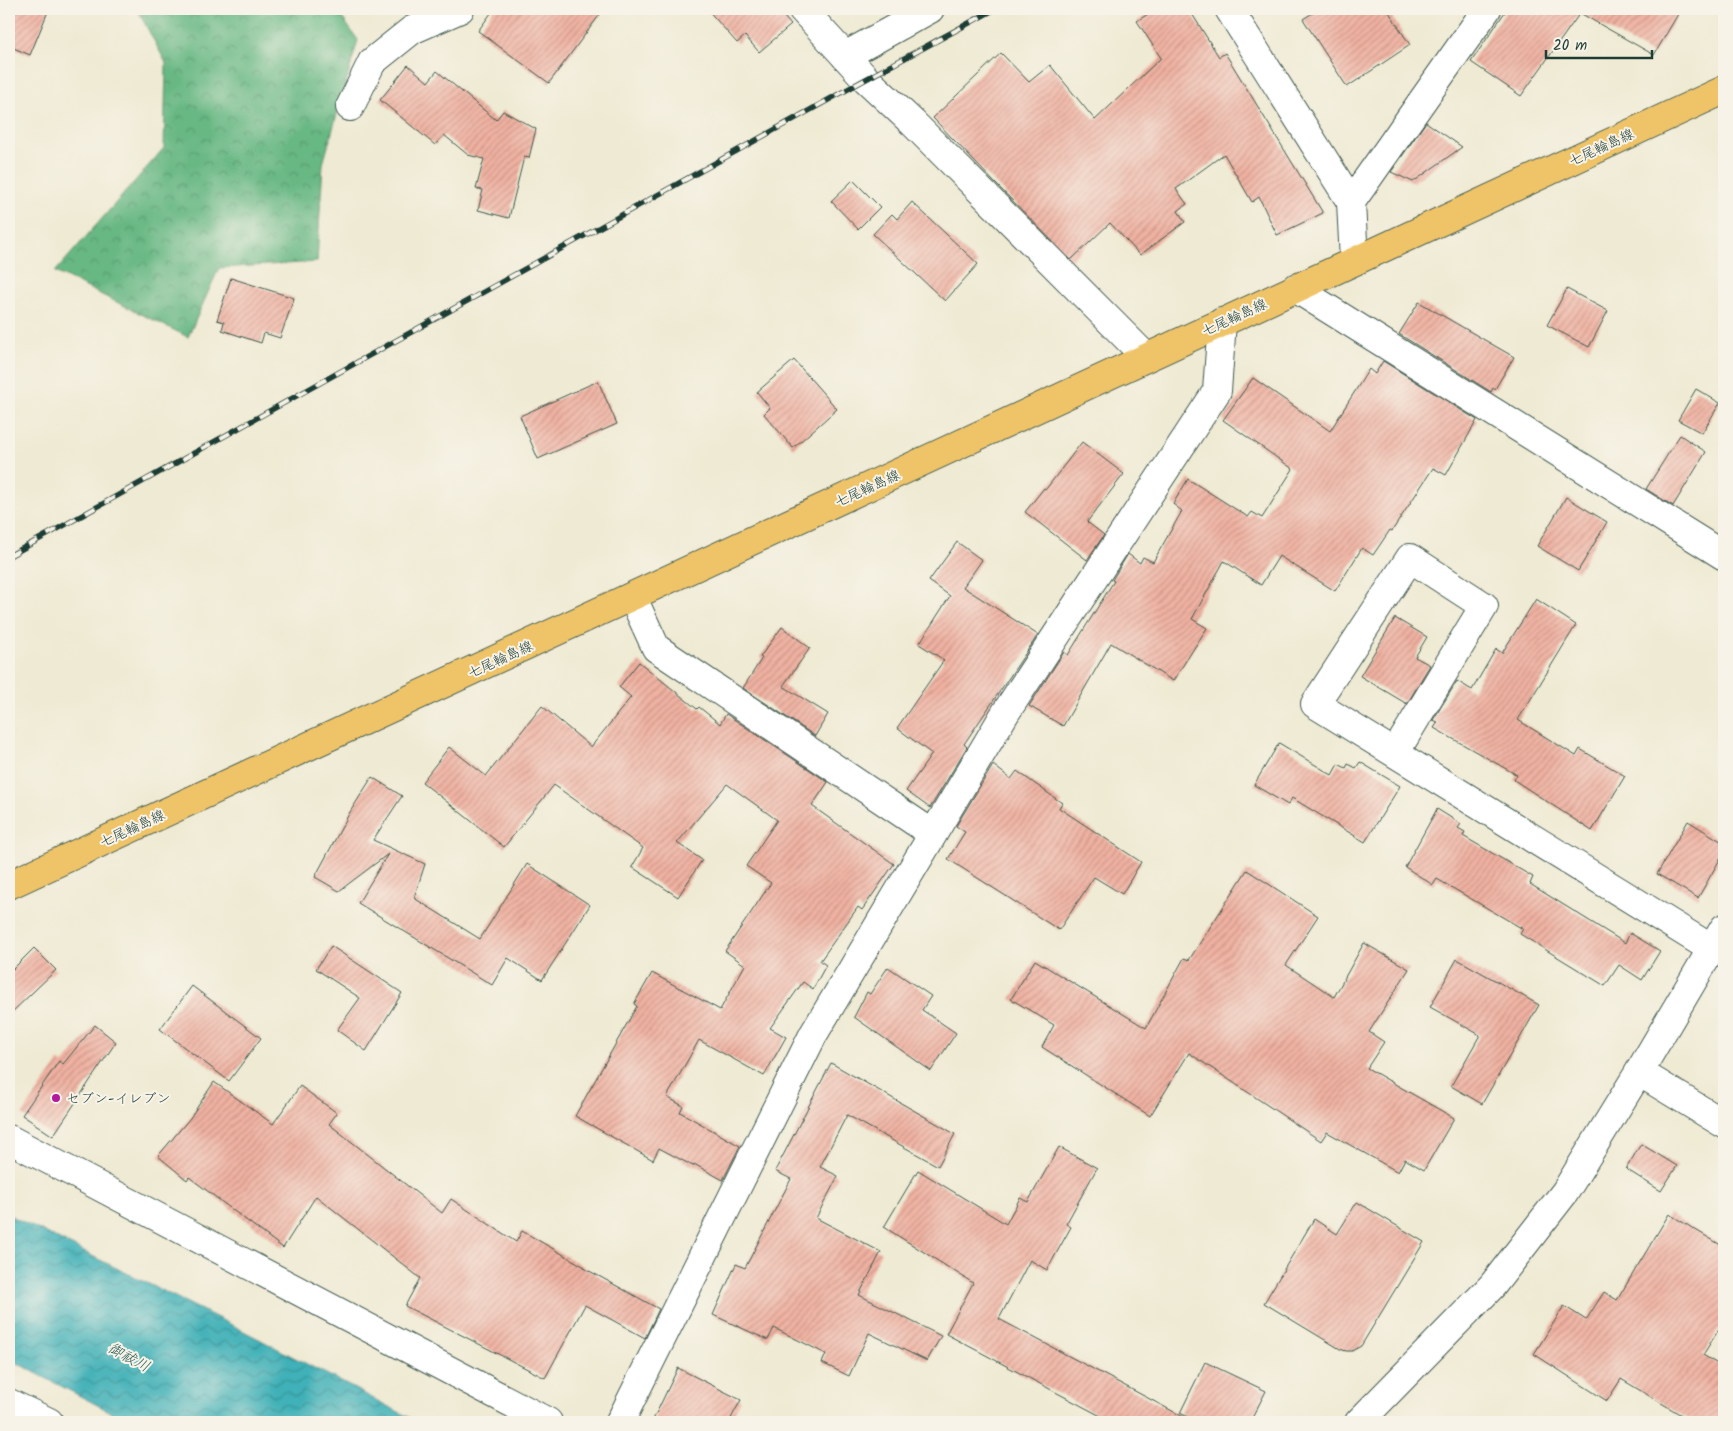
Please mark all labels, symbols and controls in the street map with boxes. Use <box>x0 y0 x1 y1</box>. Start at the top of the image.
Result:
scale bar <box>1546 28 1652 60</box>
text: 20 m <box>1553 34 1587 58</box>
street label: 七尾輪島線 <box>1565 123 1638 173</box>
street label: 七尾輪島線 <box>1198 293 1271 343</box>
street label: 七尾輪島線 <box>831 464 904 514</box>
street label: 七尾輪島線 <box>464 635 537 685</box>
street label: 七尾輪島線 <box>96 804 169 854</box>
place label: セブン-イレブン <box>66 1088 170 1110</box>
marker: セブン-イレブン <box>50 1092 62 1104</box>
water label: 御祓川 <box>103 1337 154 1379</box>

